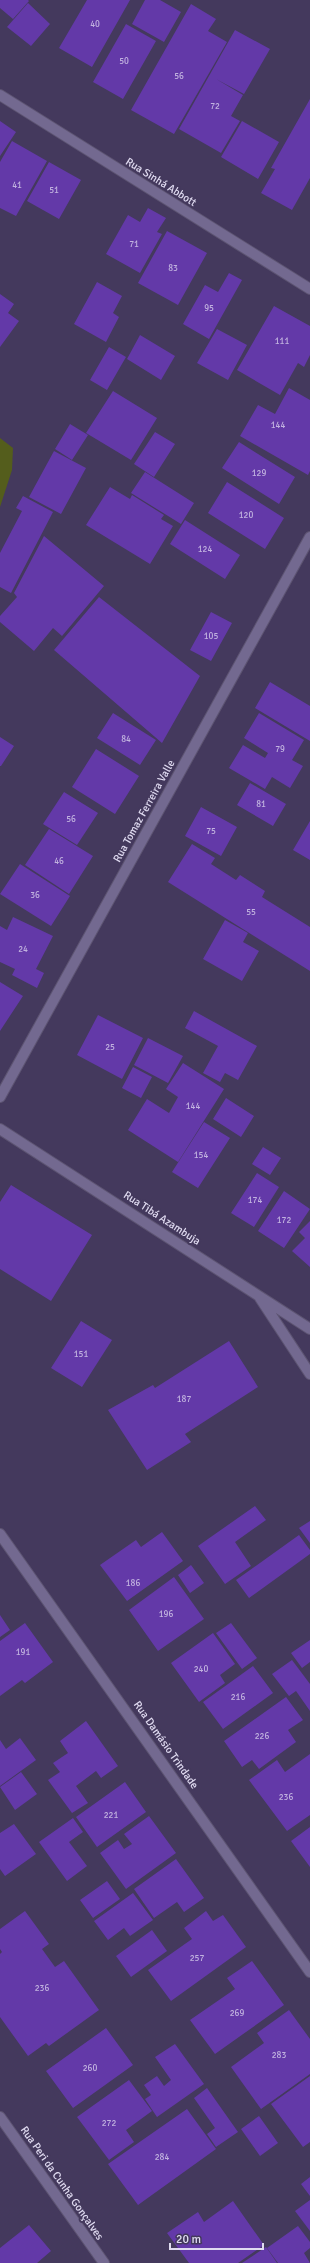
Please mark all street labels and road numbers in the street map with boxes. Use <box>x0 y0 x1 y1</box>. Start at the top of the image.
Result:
street label: Rua Sinhá Abbott <box>123 155 199 209</box>
street label: Rua Tomaz Ferreira Valle <box>110 758 178 864</box>
street label: Rua Tibá Azambuja <box>121 1188 203 1248</box>
street label: Rua Damásio Trindade <box>131 1699 201 1791</box>
street label: Rua Peri da Cunha Gonçalves <box>18 2124 106 2242</box>

